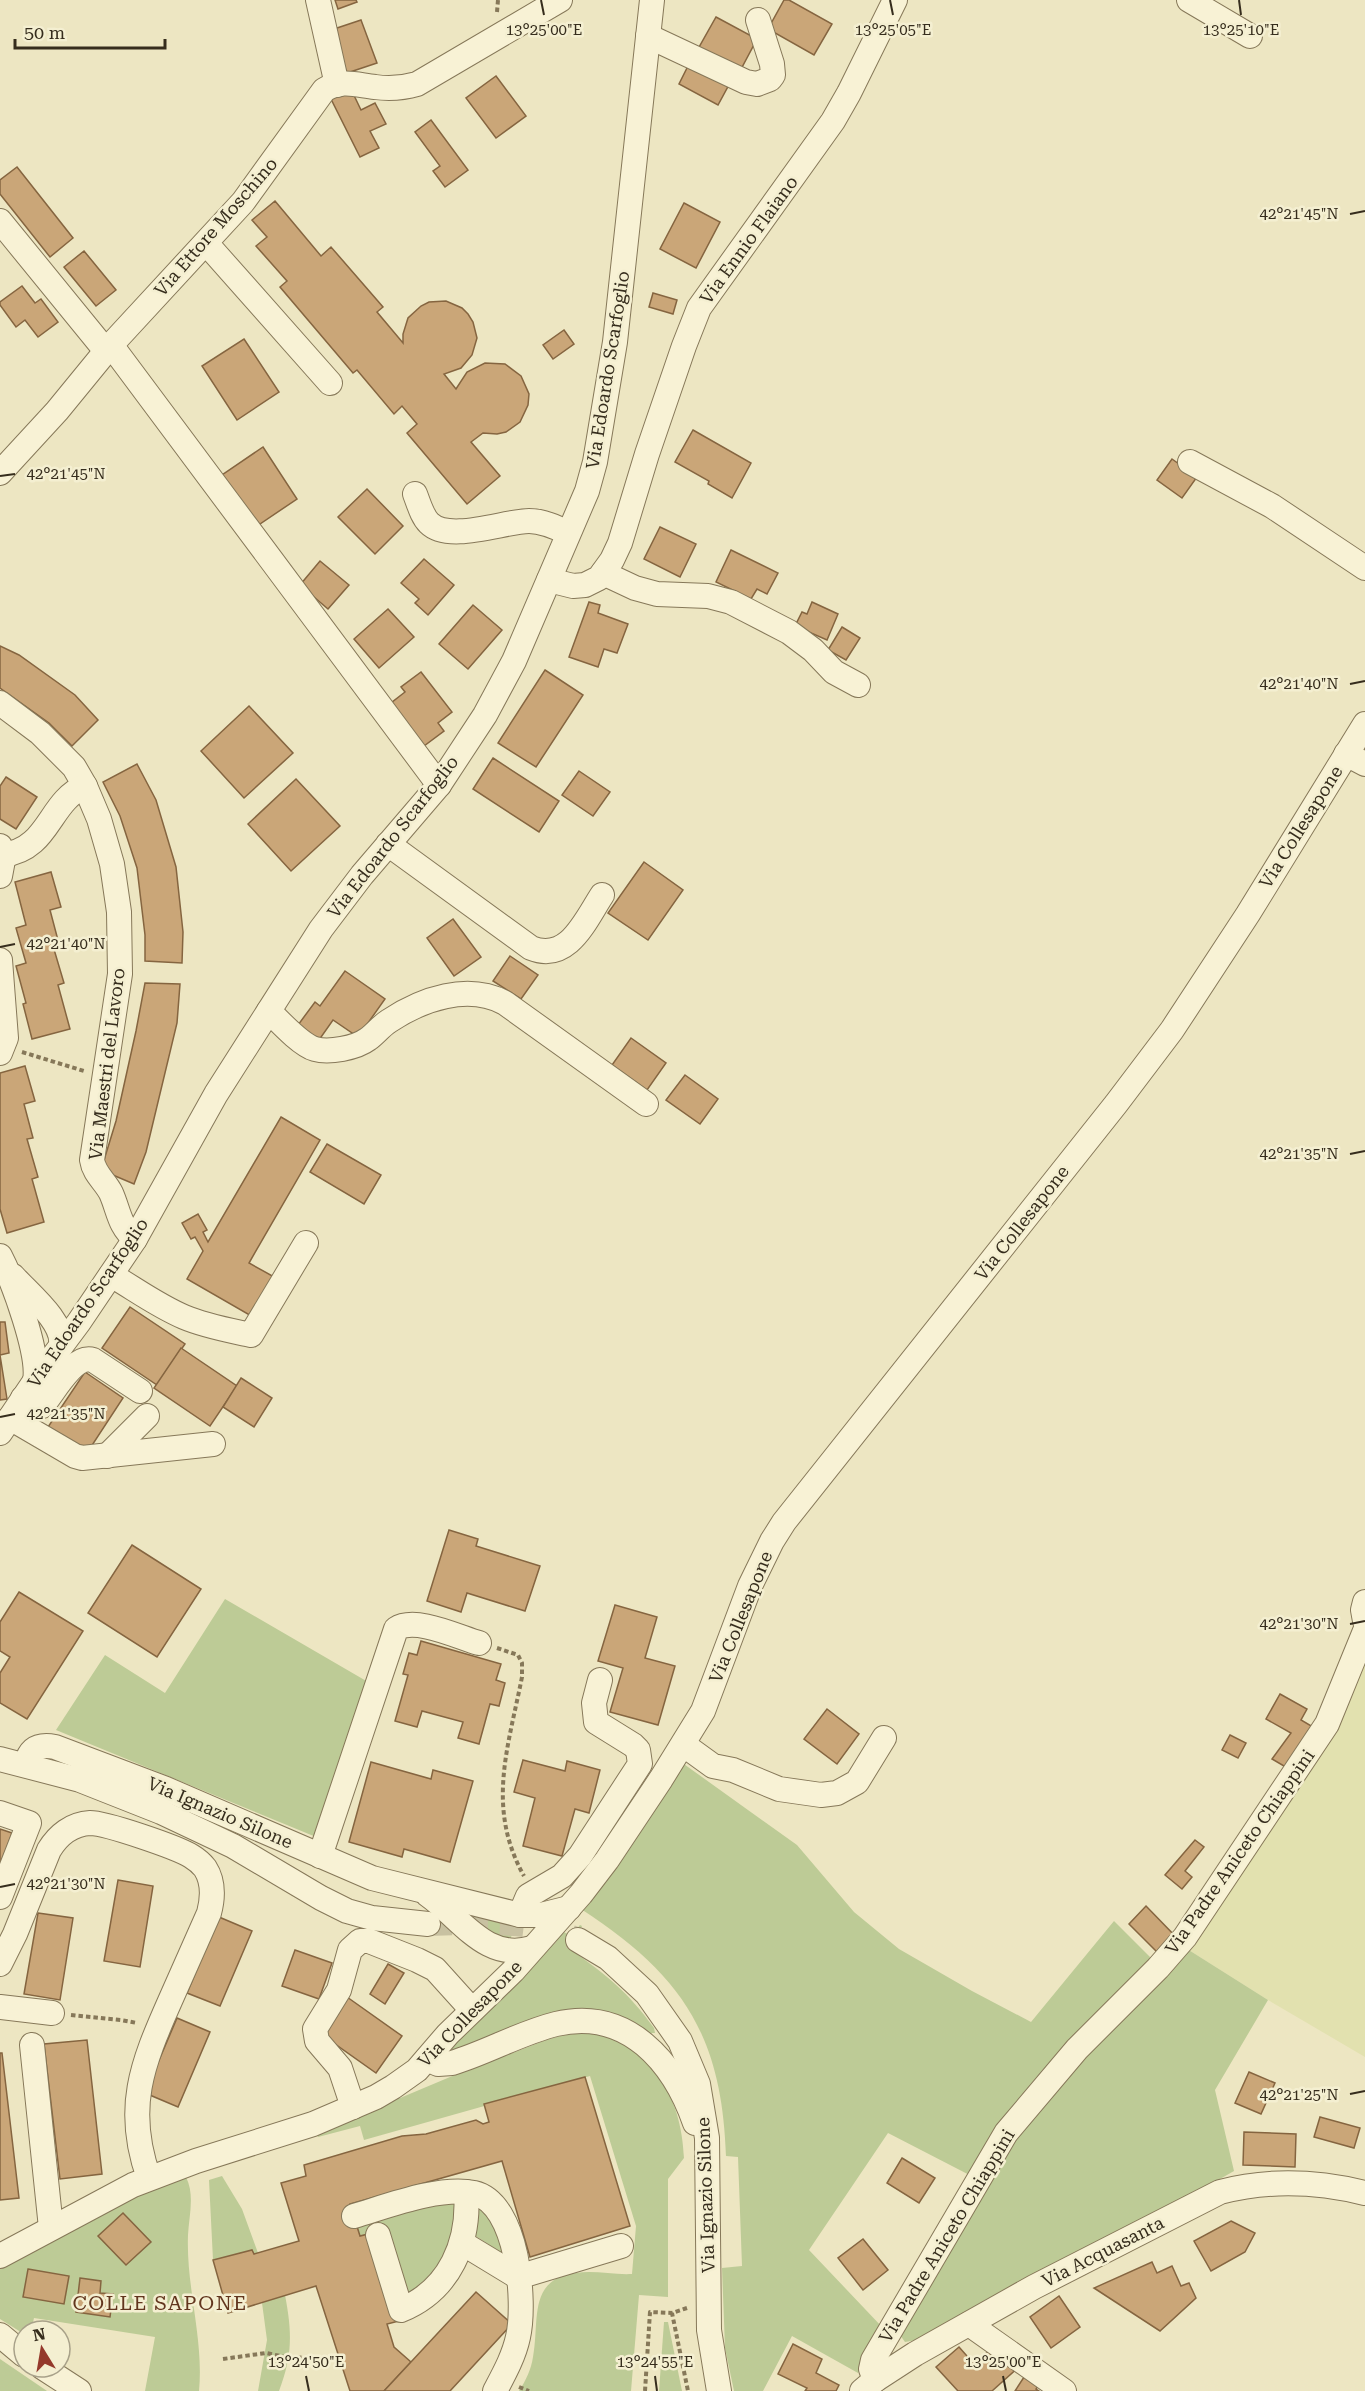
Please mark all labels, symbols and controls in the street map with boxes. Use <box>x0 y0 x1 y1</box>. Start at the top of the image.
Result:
scale bar <box>15 12 165 50</box>
text: 13°25'00"E <box>506 21 582 39</box>
text: 13°25'05"E <box>855 21 931 39</box>
text: 13°25'10"E <box>1203 21 1279 39</box>
text: 50 m <box>24 22 65 43</box>
street label: Via Ettore Moschino <box>150 153 282 300</box>
street label: Via Ennio Flaiano <box>695 172 802 308</box>
text: 42°21'45"N <box>1259 205 1339 223</box>
street label: Via Edoardo Scarfoglio <box>581 270 634 470</box>
text: 42°21'45"N <box>26 465 106 483</box>
text: 42°21'40"N <box>1259 675 1339 693</box>
street label: Via Edoardo Scarfoglio <box>323 751 462 922</box>
street label: Via Collesapone <box>1255 762 1347 892</box>
text: 42°21'40"N <box>26 935 106 953</box>
street label: Via Maestri del Lavoro <box>84 967 129 1161</box>
text: 42°21'35"N <box>1259 1145 1339 1163</box>
street label: Via Collesapone <box>970 1161 1073 1284</box>
street label: Via Edoardo Scarfoglio <box>23 1214 152 1391</box>
text: 42°21'35"N <box>26 1405 106 1423</box>
street label: Via Collesapone <box>705 1548 777 1686</box>
text: 42°21'30"N <box>1259 1615 1339 1633</box>
street label: Via Padre Aniceto Chiappini <box>1161 1745 1319 1958</box>
street label: Via Ignazio Silone <box>144 1772 296 1853</box>
text: 42°21'30"N <box>26 1875 106 1893</box>
street label: Via Collesapone <box>413 1956 526 2071</box>
text: 42°21'25"N <box>1259 2086 1339 2104</box>
street label: Via Ignazio Silone <box>692 2117 719 2273</box>
street label: Via Padre Aniceto Chiappini <box>874 2125 1019 2346</box>
street label: Via Acquasanta <box>1038 2212 1167 2291</box>
district label: COLLE SAPONE <box>72 2291 248 2315</box>
north arrow <box>12 2319 72 2379</box>
text: N <box>31 2324 47 2345</box>
text: 13°24'50"E <box>268 2353 344 2371</box>
text: 13°24'55"E <box>617 2353 693 2371</box>
text: 13°25'00"E <box>965 2353 1041 2371</box>

